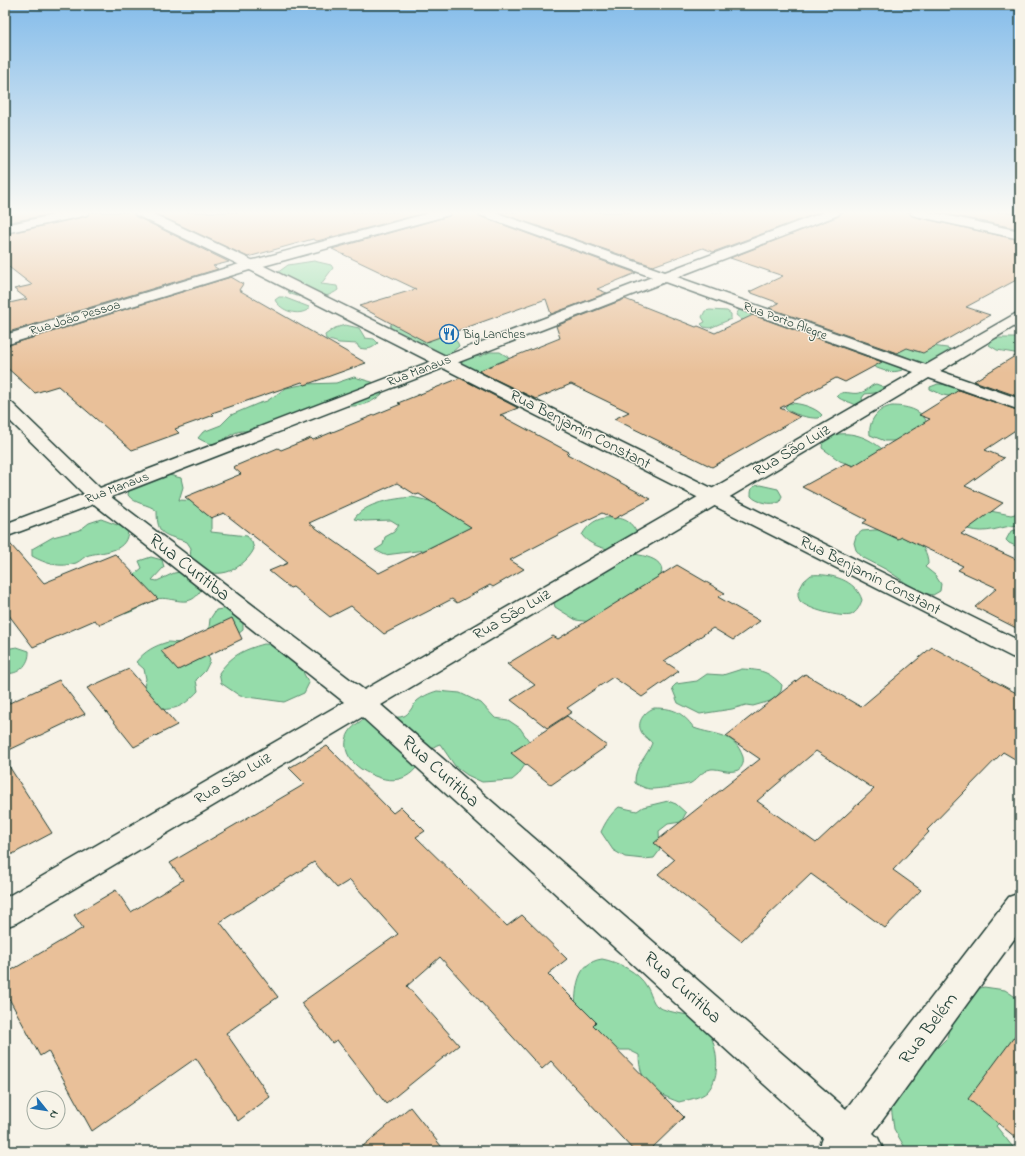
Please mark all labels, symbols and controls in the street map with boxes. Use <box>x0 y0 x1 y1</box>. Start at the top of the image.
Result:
street label: Rua João Pessoa <box>27 295 123 341</box>
street label: Rua Porto Alegre <box>740 297 830 346</box>
restaurant icon: Big Lanches <box>438 323 460 345</box>
place label: Big Lanches <box>462 325 526 345</box>
street label: Rua Manaus <box>384 350 454 392</box>
street label: Rua Benjamin Constant <box>505 384 655 476</box>
street label: Rua São Luiz <box>749 418 835 483</box>
street label: Rua Manaus <box>82 467 152 509</box>
street label: Rua Curitiba <box>142 528 236 608</box>
street label: Rua Benjamin Constant <box>795 530 945 622</box>
street label: Rua São Luiz <box>469 583 555 647</box>
street label: Rua Curitiba <box>395 730 485 814</box>
street label: Rua São Luiz <box>190 746 276 811</box>
street label: Rua Curitiba <box>637 946 727 1030</box>
street label: Rua Belém <box>893 987 965 1071</box>
north arrow <box>26 1090 66 1130</box>
text: N <box>45 1107 63 1122</box>

